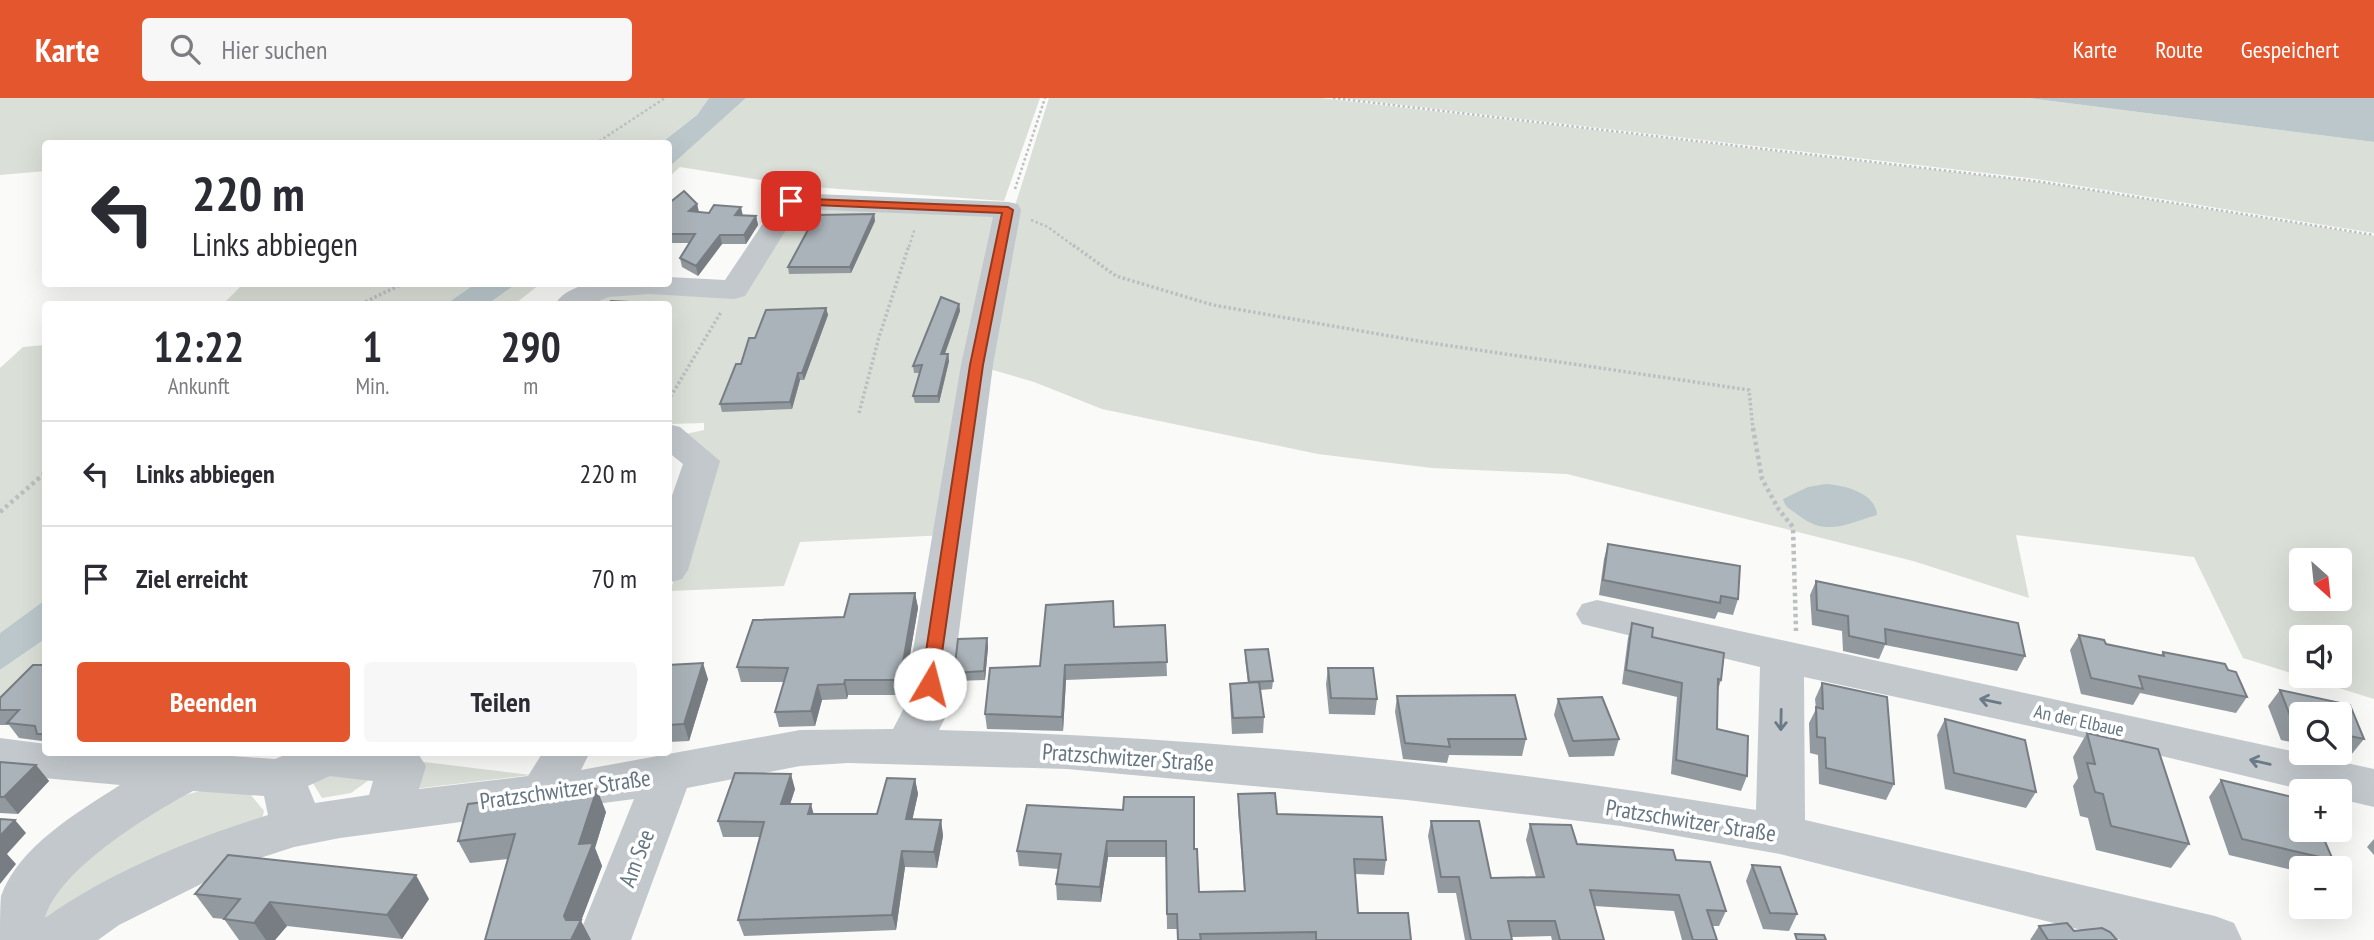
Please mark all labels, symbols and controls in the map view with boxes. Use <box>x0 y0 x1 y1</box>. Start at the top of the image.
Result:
search box <box>142 18 632 81</box>
text: Karte <box>35 28 100 71</box>
icon: search <box>166 30 204 68</box>
text: Hier suchen <box>222 33 327 66</box>
text: Karte <box>2073 34 2117 65</box>
text: Route <box>2155 34 2203 65</box>
text: Gespeichert <box>2241 34 2339 65</box>
text: 220 m <box>192 161 305 225</box>
icon: left <box>77 168 168 259</box>
pin <box>761 171 821 231</box>
icon: arrive <box>772 182 810 220</box>
text: Links abbiegen <box>192 223 358 265</box>
text: 12:22 <box>153 319 244 374</box>
text: 1 <box>362 319 382 374</box>
text: 290 <box>501 319 561 374</box>
text: Ankunft <box>168 371 230 400</box>
text: Min. <box>355 371 389 400</box>
text: m <box>523 371 538 400</box>
icon: left <box>77 455 115 493</box>
text: Links abbiegen <box>136 457 275 490</box>
text: 220 m <box>579 457 637 490</box>
north arrow <box>2289 548 2352 611</box>
map controls <box>2289 548 2352 919</box>
icon: arrive <box>77 560 115 598</box>
text: Ziel erreicht <box>136 562 248 595</box>
text: 70 m <box>591 562 637 595</box>
button: sound <box>2289 625 2352 688</box>
position arrow <box>893 647 967 721</box>
button: Beenden <box>77 662 350 742</box>
button: Teilen <box>364 662 637 742</box>
one-way arrow <box>1979 693 2002 707</box>
street label: An der Elbaue <box>2032 699 2126 741</box>
button: search <box>2289 702 2352 765</box>
one-way arrow <box>1774 708 1788 731</box>
street label: Pratzschwitzer Straße <box>1041 737 1215 777</box>
one-way arrow <box>2249 754 2272 768</box>
street label: Pratzschwitzer Straße <box>478 763 652 815</box>
button: + <box>2289 779 2352 842</box>
street label: Pratzschwitzer Straße <box>1604 792 1778 848</box>
street label: Am See <box>612 825 660 891</box>
button: − <box>2289 856 2352 919</box>

